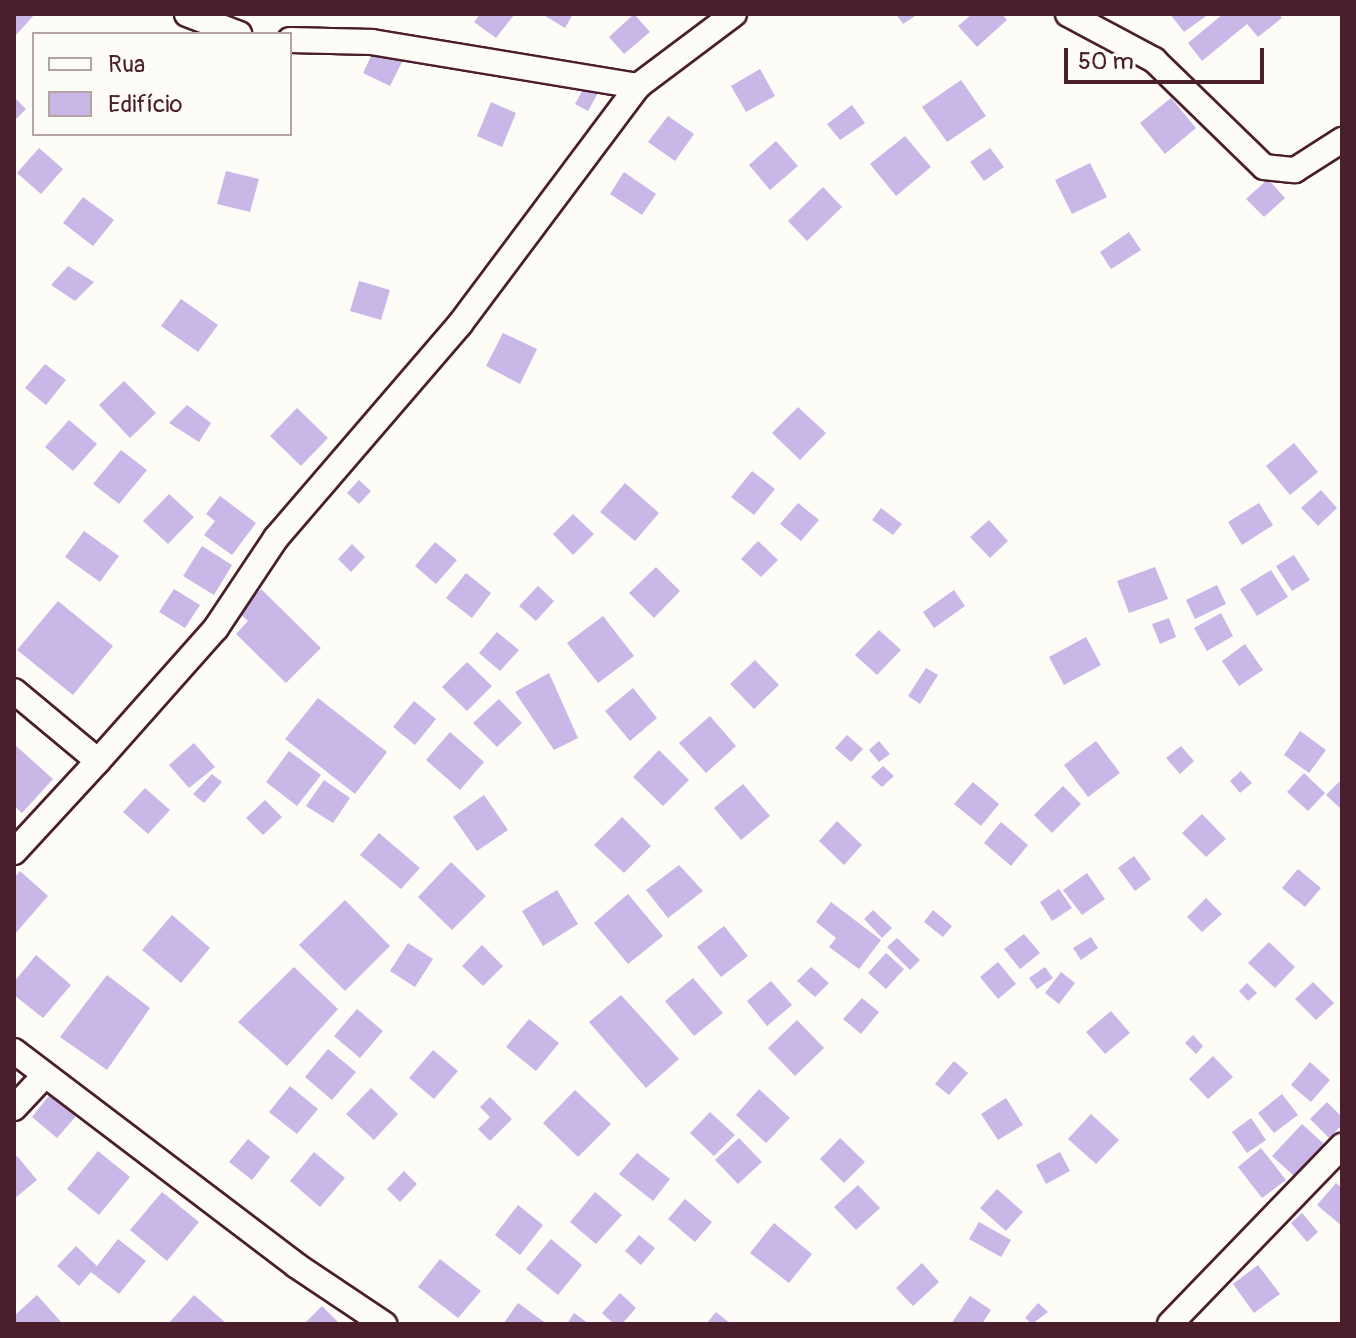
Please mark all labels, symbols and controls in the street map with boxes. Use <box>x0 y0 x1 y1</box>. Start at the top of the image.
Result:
legend <box>32 32 292 136</box>
scale bar <box>1068 32 1268 82</box>
text: 50 m <box>1078 47 1134 76</box>
text: Rua <box>108 50 145 79</box>
text: Edifício <box>108 90 182 119</box>

